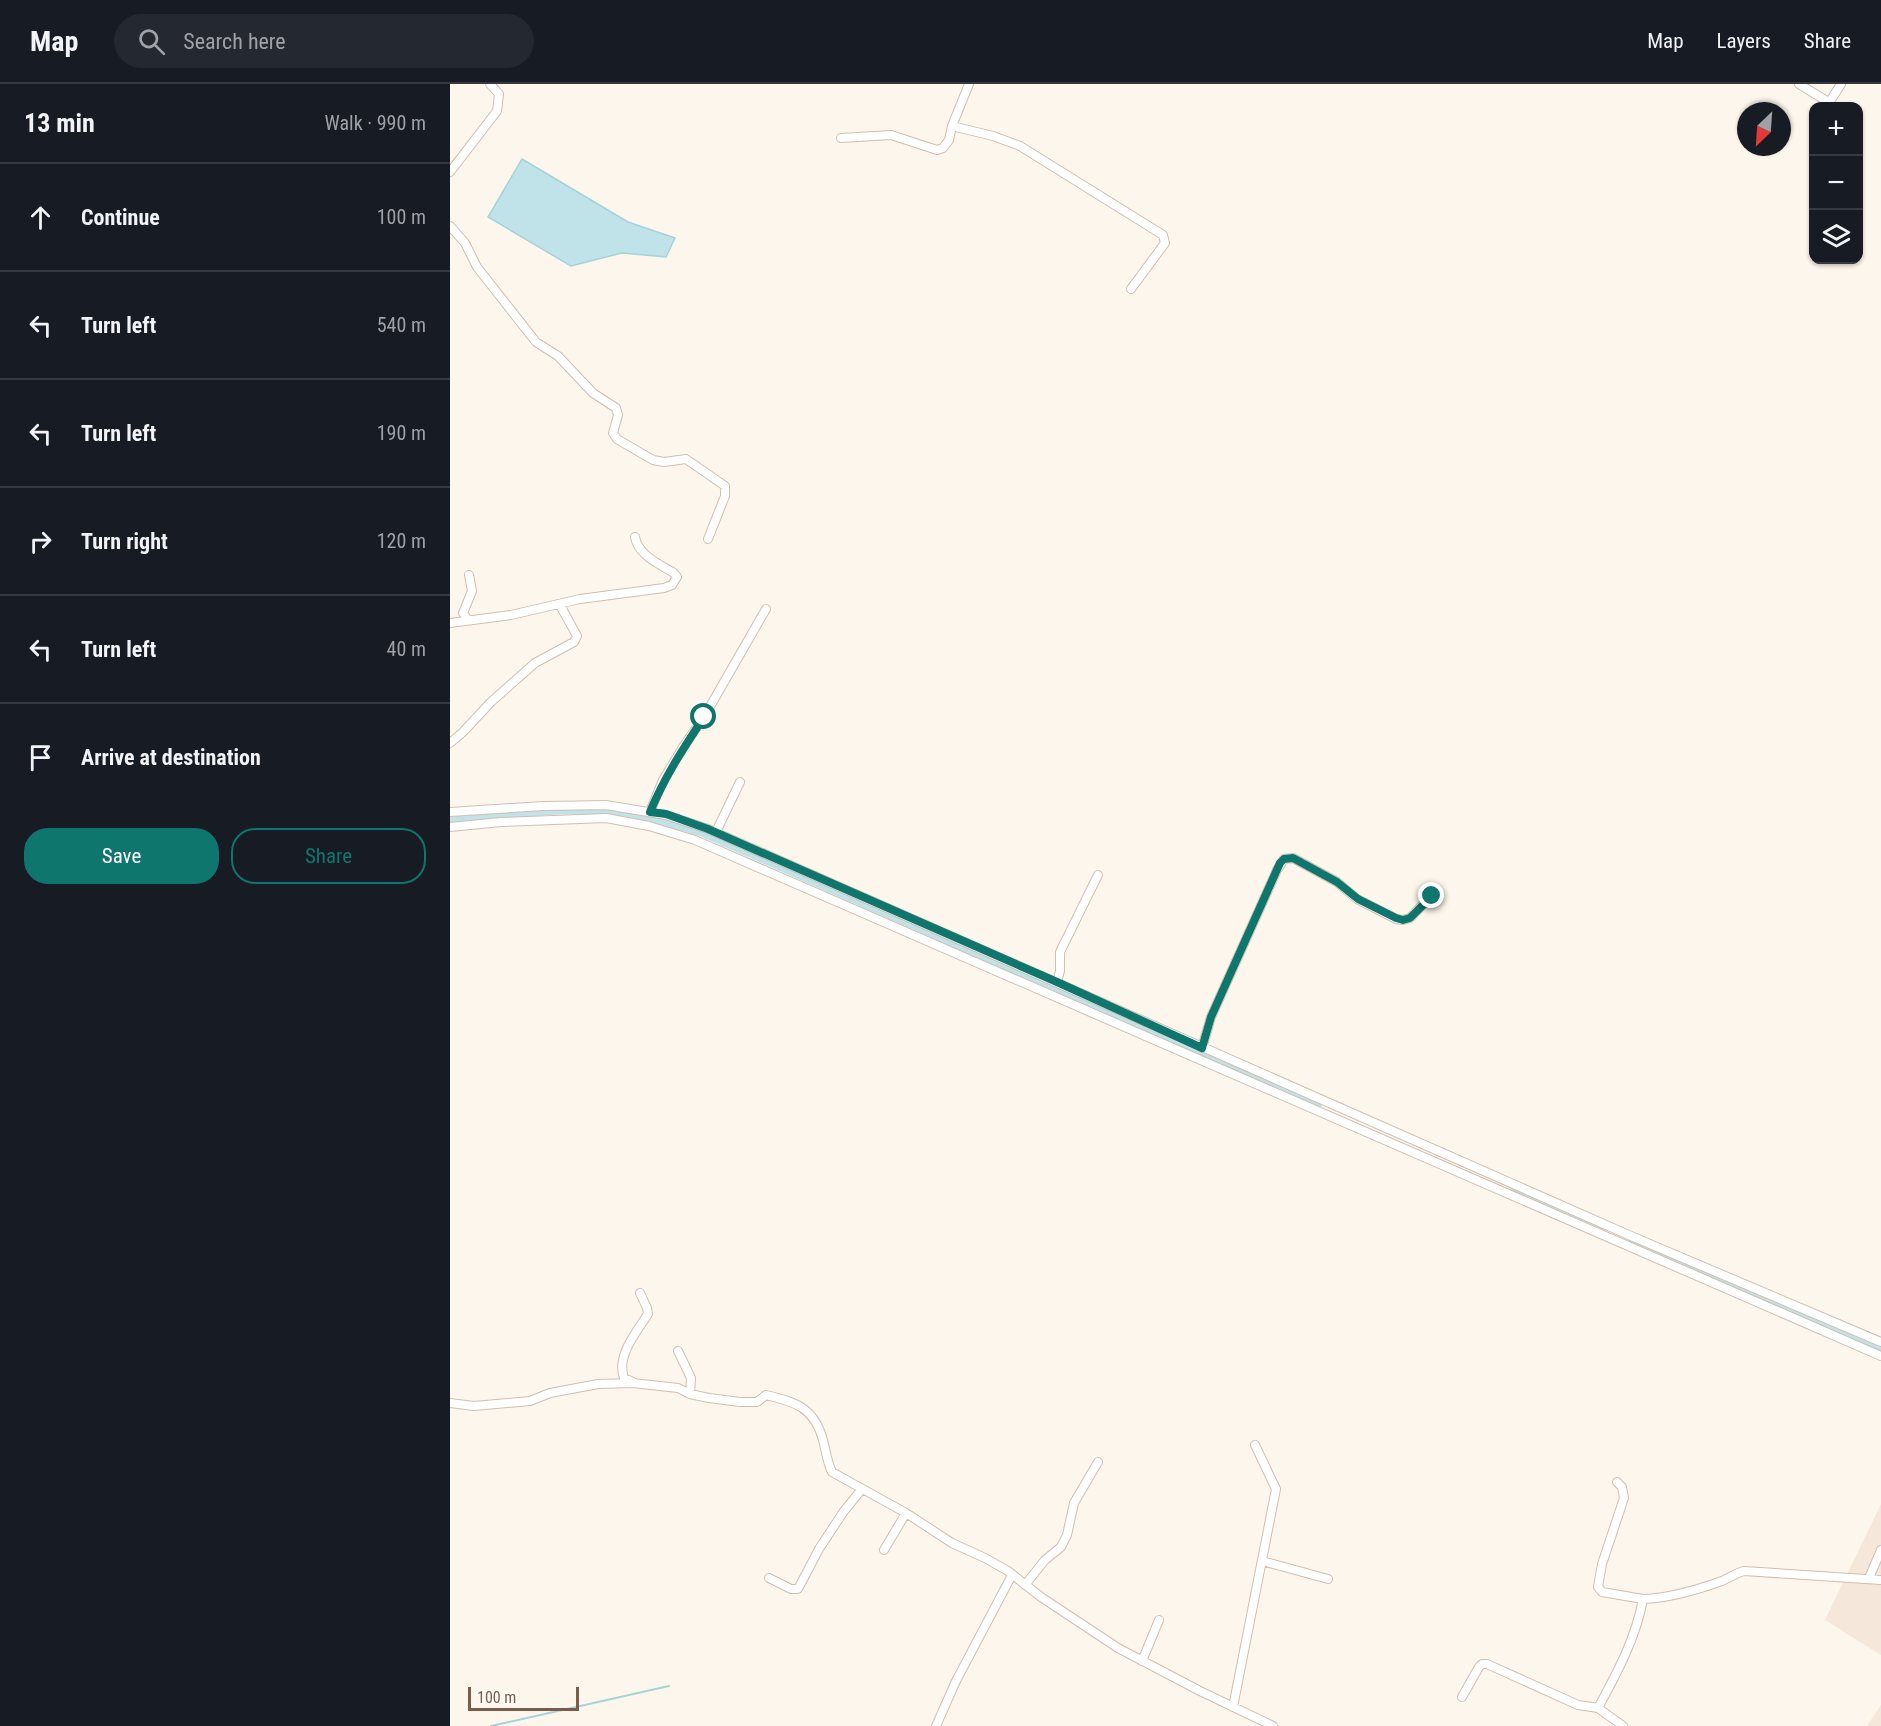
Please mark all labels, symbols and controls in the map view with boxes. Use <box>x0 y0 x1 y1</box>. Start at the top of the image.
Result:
search box <box>114 14 534 68</box>
text: Map <box>30 25 78 58</box>
icon: search <box>135 25 168 58</box>
text: Search here <box>183 29 286 54</box>
text: Map <box>1647 29 1684 53</box>
text: Layers <box>1717 29 1771 53</box>
text: Share <box>1804 29 1851 53</box>
north arrow <box>1737 102 1791 156</box>
map controls <box>1809 102 1863 264</box>
button: + <box>1809 102 1863 156</box>
text: 13 min <box>24 108 95 138</box>
text: Walk · 990 m <box>325 111 426 135</box>
button: − <box>1809 156 1863 210</box>
icon: ahead <box>24 201 57 234</box>
text: Continue <box>81 205 160 230</box>
text: 100 m <box>377 205 426 229</box>
button: layers <box>1809 210 1863 264</box>
icon: left <box>24 309 57 342</box>
text: Turn left <box>81 313 156 338</box>
text: 540 m <box>377 313 426 337</box>
icon: left <box>24 417 57 450</box>
text: Turn left <box>81 421 156 446</box>
text: 190 m <box>377 421 426 445</box>
icon: right <box>24 525 57 558</box>
text: Turn right <box>81 529 168 554</box>
text: 120 m <box>377 529 426 553</box>
icon: left <box>24 633 57 666</box>
text: Turn left <box>81 637 156 662</box>
text: 40 m <box>387 637 426 661</box>
route start <box>690 703 716 729</box>
icon: arrive <box>24 741 57 774</box>
text: Arrive at destination <box>81 745 261 770</box>
button: Save <box>24 828 219 884</box>
button: Share <box>231 828 426 884</box>
route end <box>1418 882 1444 908</box>
scale bar <box>468 1684 579 1712</box>
text: 100 m <box>477 1688 516 1707</box>

